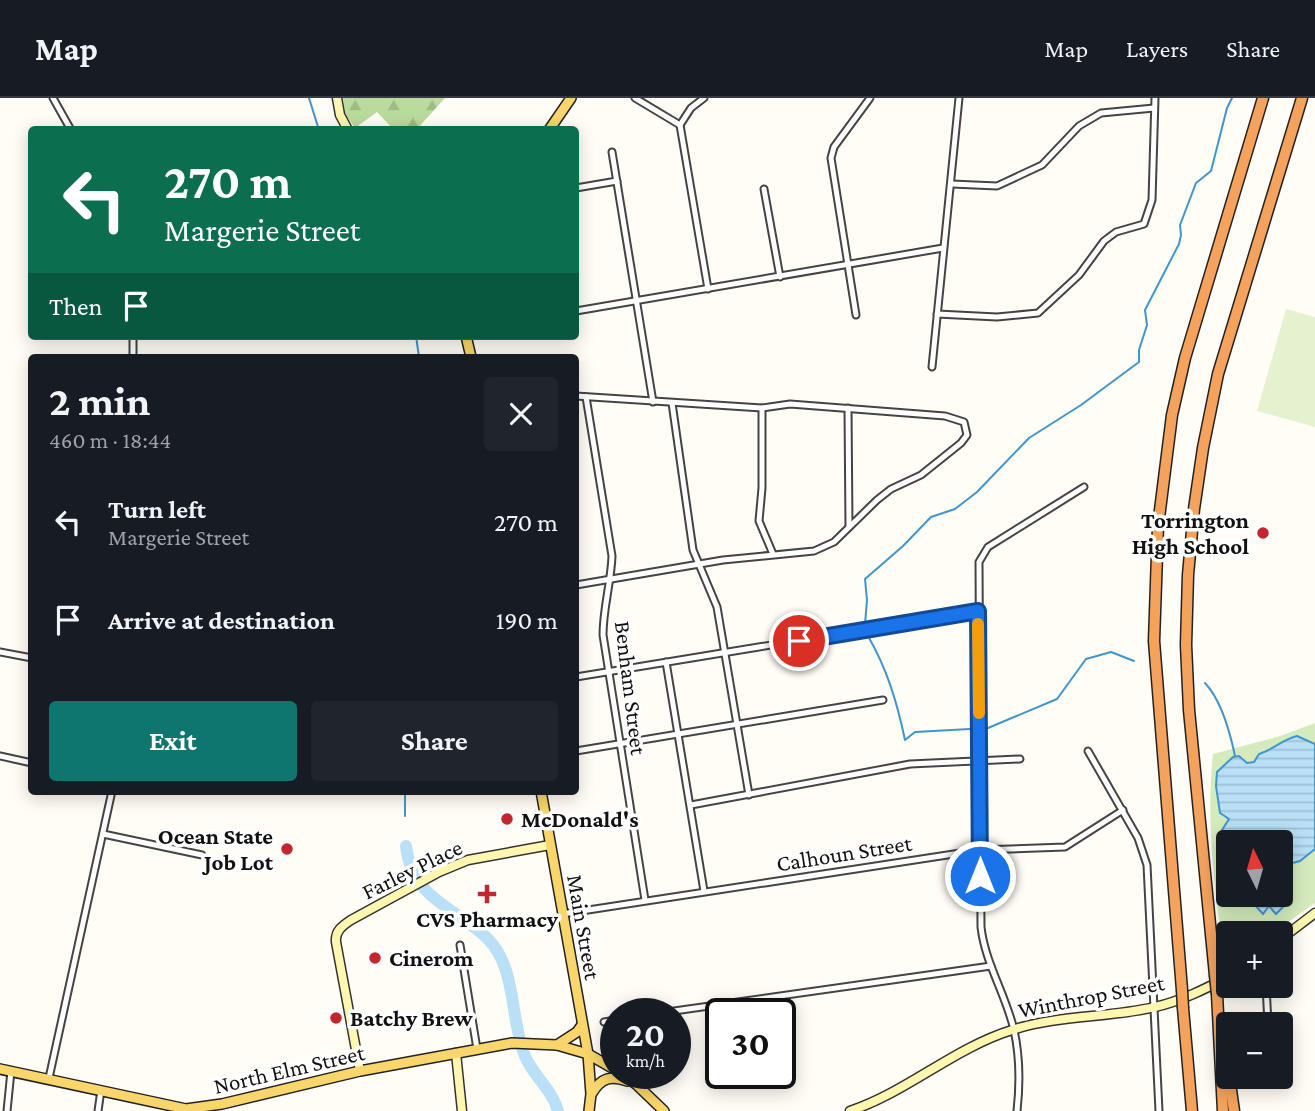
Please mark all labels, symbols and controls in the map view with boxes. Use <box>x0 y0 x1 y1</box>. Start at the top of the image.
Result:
text: Map <box>35 30 98 67</box>
text: Map <box>1044 35 1088 62</box>
text: Layers <box>1126 35 1188 62</box>
text: Share <box>1226 35 1280 62</box>
icon: left <box>49 154 140 245</box>
text: 270 m <box>164 154 292 209</box>
text: Margerie Street <box>164 212 360 248</box>
icon: arrive <box>117 287 155 325</box>
text: Then <box>49 292 103 321</box>
text: 2 min <box>49 377 150 424</box>
button: close <box>484 377 558 451</box>
text: 460 m · 18:44 <box>49 427 171 453</box>
text: Turn left <box>108 495 206 524</box>
icon: left <box>49 503 87 541</box>
place label: Torrington High School <box>1132 507 1249 559</box>
text: 270 m <box>494 508 558 537</box>
text: Margerie Street <box>108 524 249 550</box>
marker: Torrington High School <box>1255 525 1271 541</box>
icon: arrive <box>49 601 87 639</box>
text: Arrive at destination <box>108 606 335 635</box>
text: 190 m <box>496 606 558 635</box>
pin <box>769 611 829 671</box>
street label: Benham Street <box>610 620 652 757</box>
icon: arrive <box>780 622 818 660</box>
button: Exit <box>49 701 297 781</box>
button: Share <box>311 701 558 781</box>
place label: McDonald's <box>521 806 639 832</box>
marker: McDonald's <box>499 811 515 827</box>
place label: Ocean State Job Lot <box>158 823 274 875</box>
street label: Calhoun Street <box>774 829 914 877</box>
north arrow <box>1216 830 1293 906</box>
map controls <box>1216 830 1293 1089</box>
street label: Farley Place <box>358 834 466 904</box>
position arrow <box>943 839 1017 913</box>
marker: Ocean State Job Lot <box>279 841 295 857</box>
street label: Main Street <box>562 872 606 982</box>
marker: CVS Pharmacy <box>479 886 495 902</box>
place label: CVS Pharmacy <box>416 906 559 932</box>
button: + <box>1216 921 1293 998</box>
place label: Cinerom <box>389 945 474 971</box>
marker: Cinerom <box>367 950 383 966</box>
street label: Winthrop Street <box>1016 969 1167 1023</box>
speed limit sign: 30 <box>705 998 796 1089</box>
place label: Batchy Brew <box>350 1005 473 1031</box>
marker: Batchy Brew <box>328 1010 344 1026</box>
button: − <box>1216 1012 1293 1089</box>
text: 20 <box>626 1015 665 1054</box>
street label: North Elm Street <box>211 1039 367 1099</box>
text: km/h <box>626 1051 665 1071</box>

